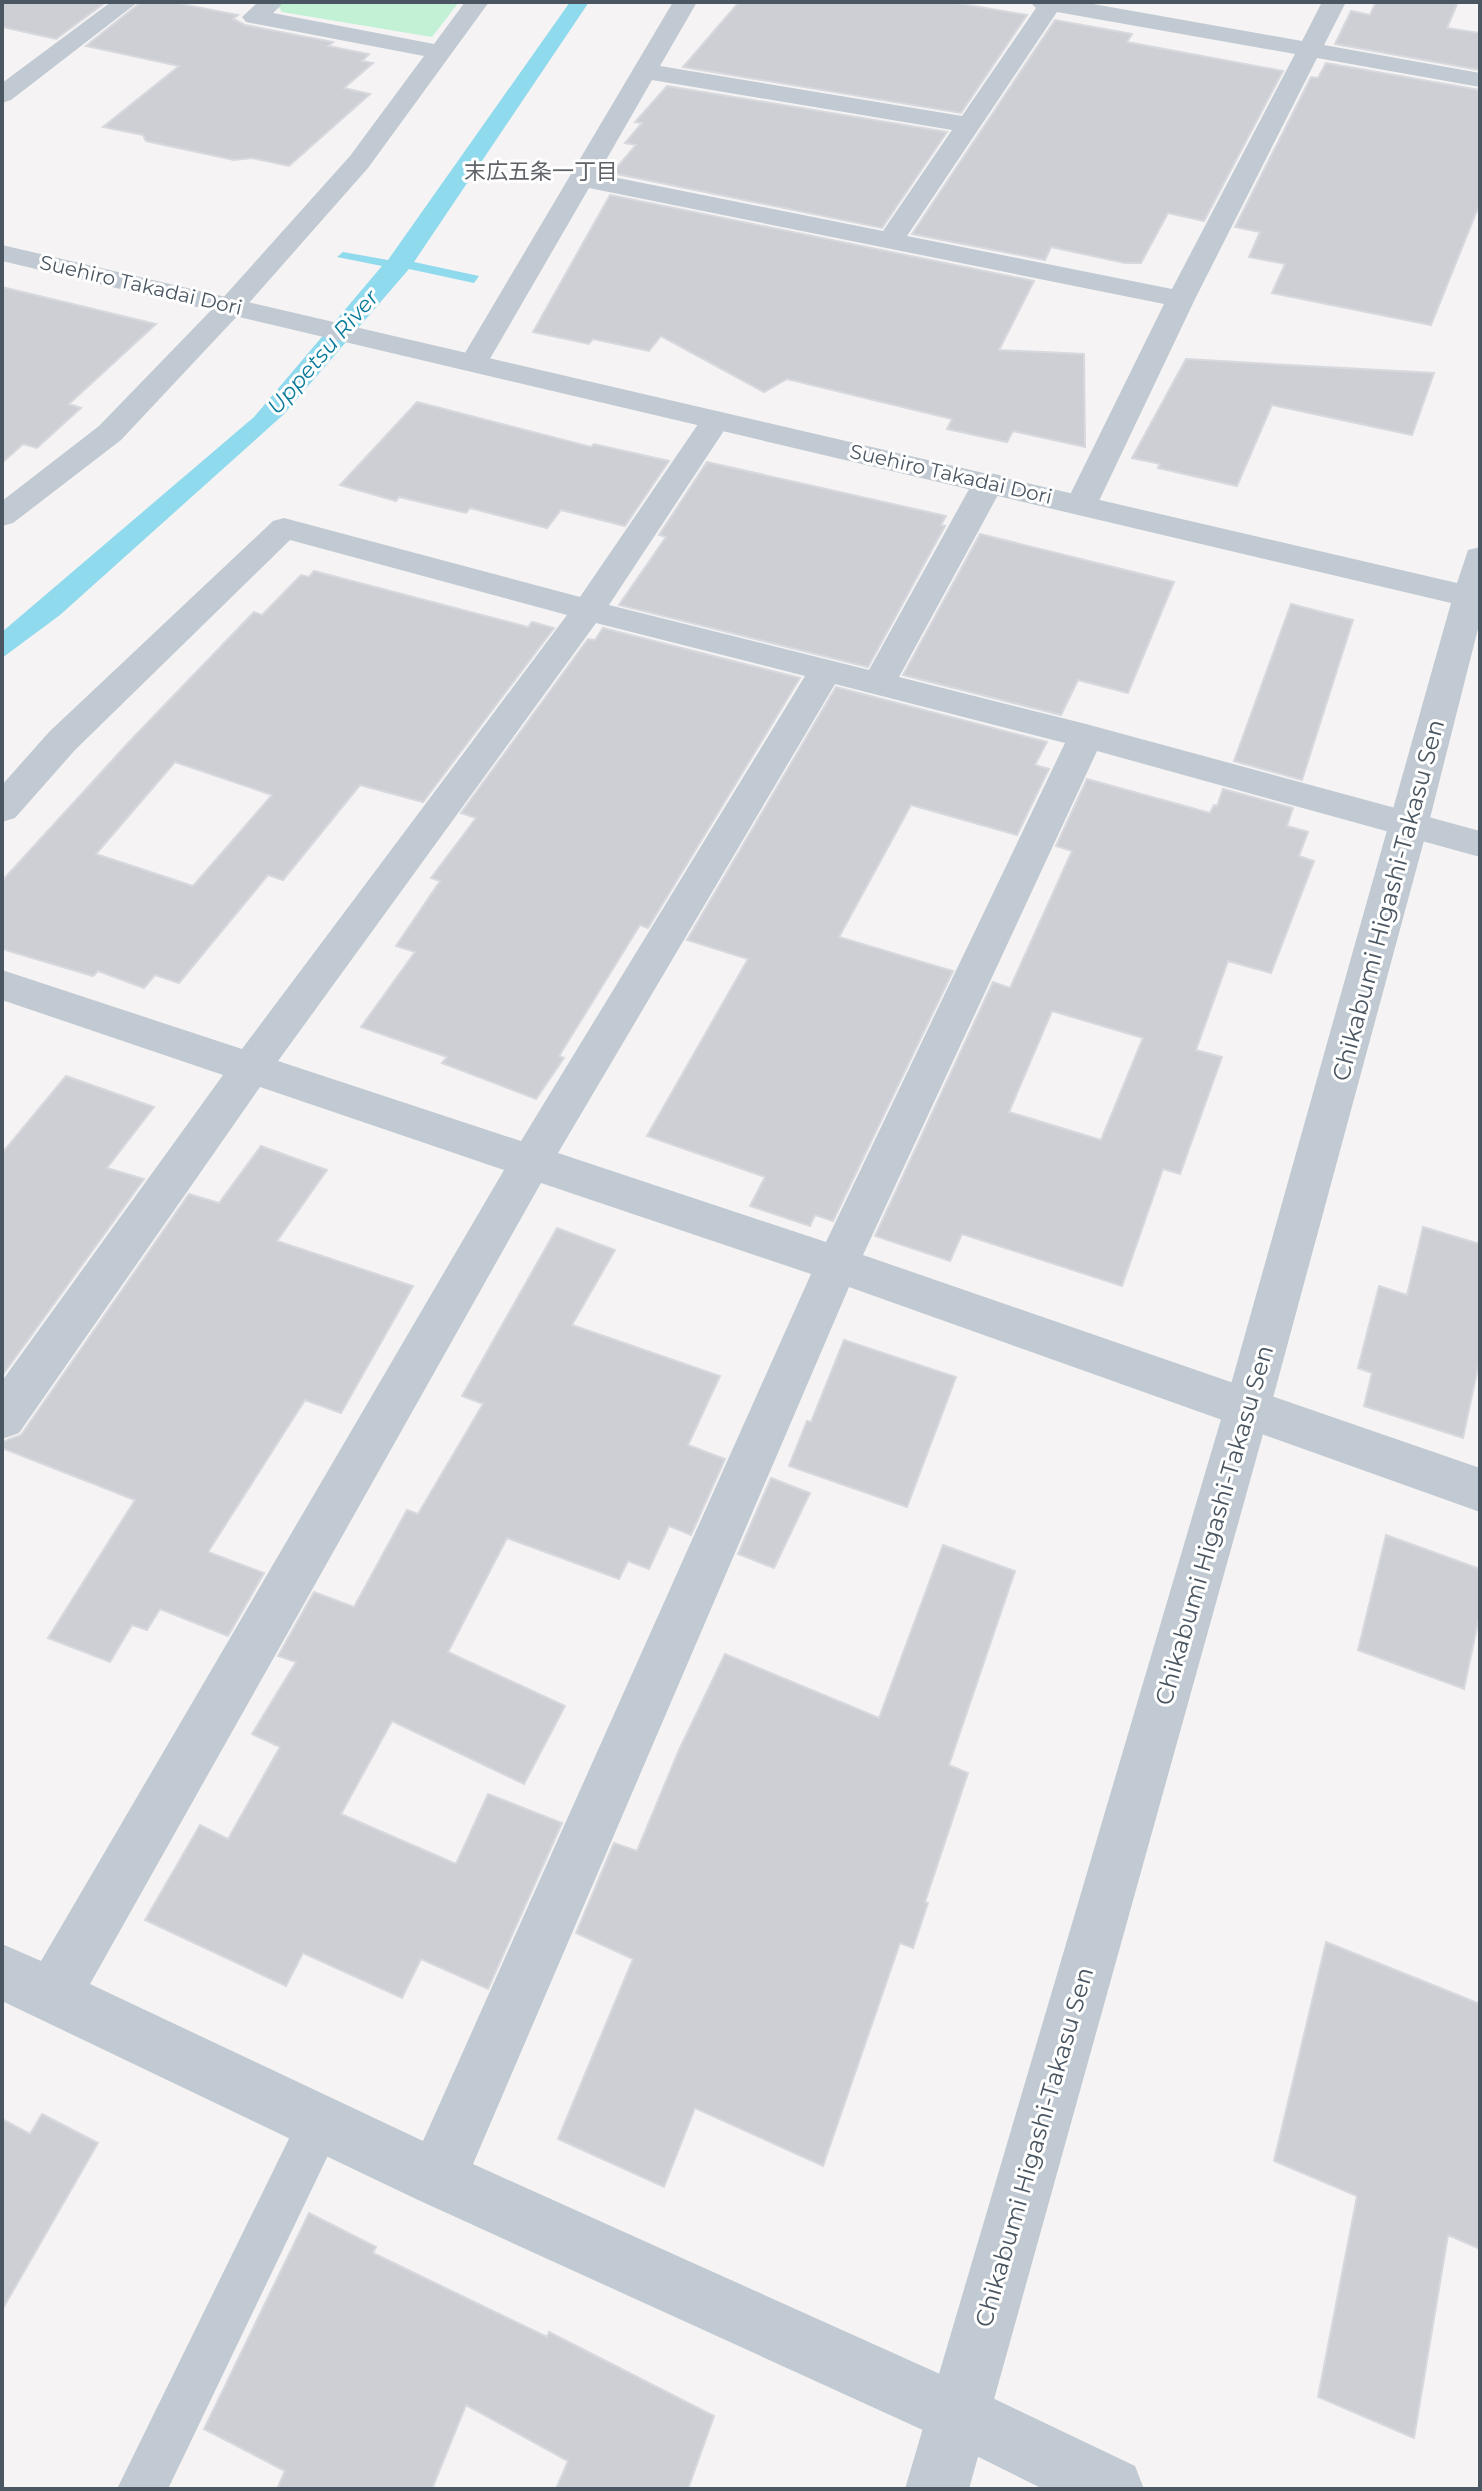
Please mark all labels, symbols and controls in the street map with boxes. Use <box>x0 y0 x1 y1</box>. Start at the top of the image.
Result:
district label: 末広五条一丁目 <box>464 158 618 185</box>
street label: Suehiro Takadai Dori <box>38 250 244 320</box>
water label: Uppetsu River <box>262 283 385 420</box>
street label: Suehiro Takadai Dori <box>848 439 1054 509</box>
street label: Chikabumi Higashi-Takasu Sen <box>1326 716 1450 1084</box>
street label: Chikabumi Higashi-Takasu Sen <box>1149 1342 1279 1708</box>
street label: Chikabumi Higashi-Takasu Sen <box>969 1964 1099 2330</box>

